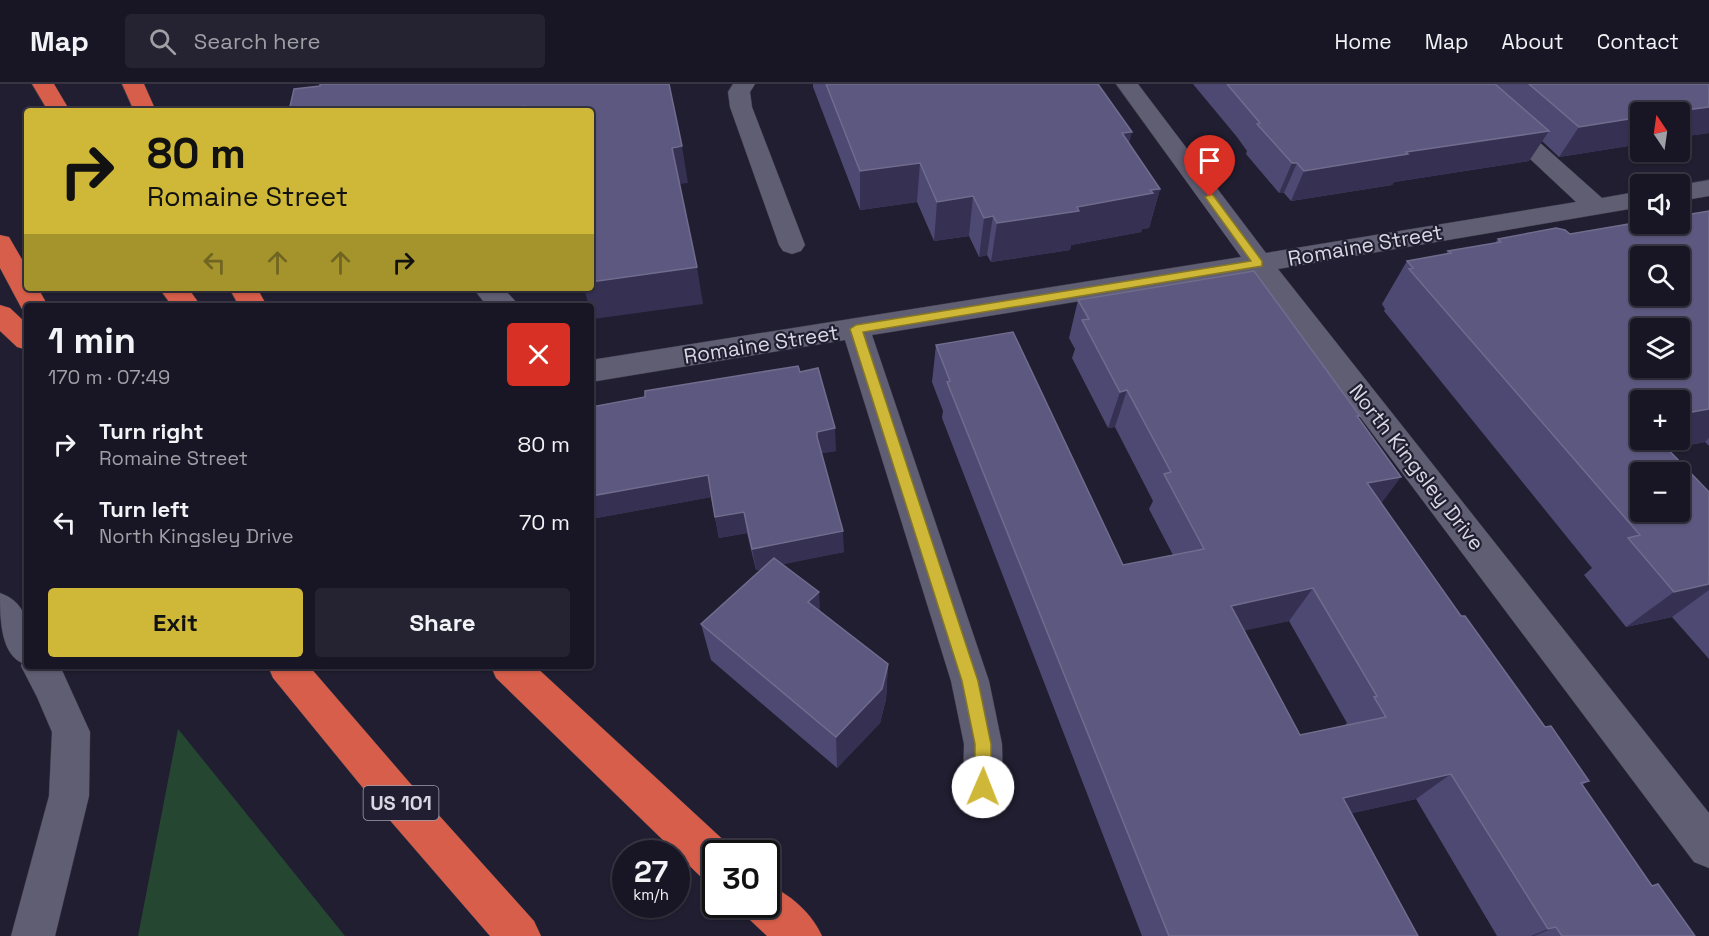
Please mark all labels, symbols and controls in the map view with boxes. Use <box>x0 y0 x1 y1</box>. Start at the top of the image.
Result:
search box <box>125 14 545 68</box>
text: Map <box>30 23 89 59</box>
icon: search <box>146 25 179 58</box>
text: Search here <box>194 27 321 55</box>
text: Home <box>1334 28 1392 55</box>
text: Map <box>1425 28 1469 55</box>
text: About <box>1502 28 1564 55</box>
text: Contact <box>1597 28 1679 55</box>
north arrow <box>1630 102 1690 162</box>
map controls <box>1630 102 1690 522</box>
text: 80 m <box>147 127 246 180</box>
icon: right <box>48 132 126 210</box>
pin <box>1184 135 1235 197</box>
icon: arrive <box>1193 144 1226 177</box>
button: sound <box>1630 174 1690 234</box>
text: Romaine Street <box>147 179 348 214</box>
street label: Romaine Street <box>1286 218 1444 272</box>
icon: left <box>198 246 231 279</box>
icon: ahead <box>261 246 294 279</box>
icon: ahead <box>324 246 357 279</box>
icon: right <box>387 246 420 279</box>
button: search <box>1630 246 1690 306</box>
text: 1 min <box>48 318 136 364</box>
street label: Romaine Street <box>682 318 840 370</box>
button: layers <box>1630 318 1690 378</box>
button: close <box>507 323 570 386</box>
text: 170 m · 07:49 <box>48 364 170 390</box>
street label: North Kingsley Drive <box>1343 378 1491 556</box>
button: + <box>1630 390 1690 450</box>
text: Turn right <box>99 417 204 445</box>
icon: right <box>48 428 81 461</box>
text: 80 m <box>518 430 570 458</box>
text: Romaine Street <box>99 445 248 471</box>
button: − <box>1630 462 1690 522</box>
text: Turn left <box>99 495 189 523</box>
icon: left <box>48 506 81 539</box>
text: 70 m <box>519 508 570 536</box>
text: North Kingsley Drive <box>99 523 294 549</box>
button: Exit <box>48 588 303 657</box>
button: Share <box>315 588 570 657</box>
position arrow <box>951 755 1015 819</box>
road number: US 101 <box>364 786 438 820</box>
speed limit sign: 30 <box>702 840 780 918</box>
text: 27 <box>634 852 668 891</box>
text: km/h <box>633 885 669 904</box>

